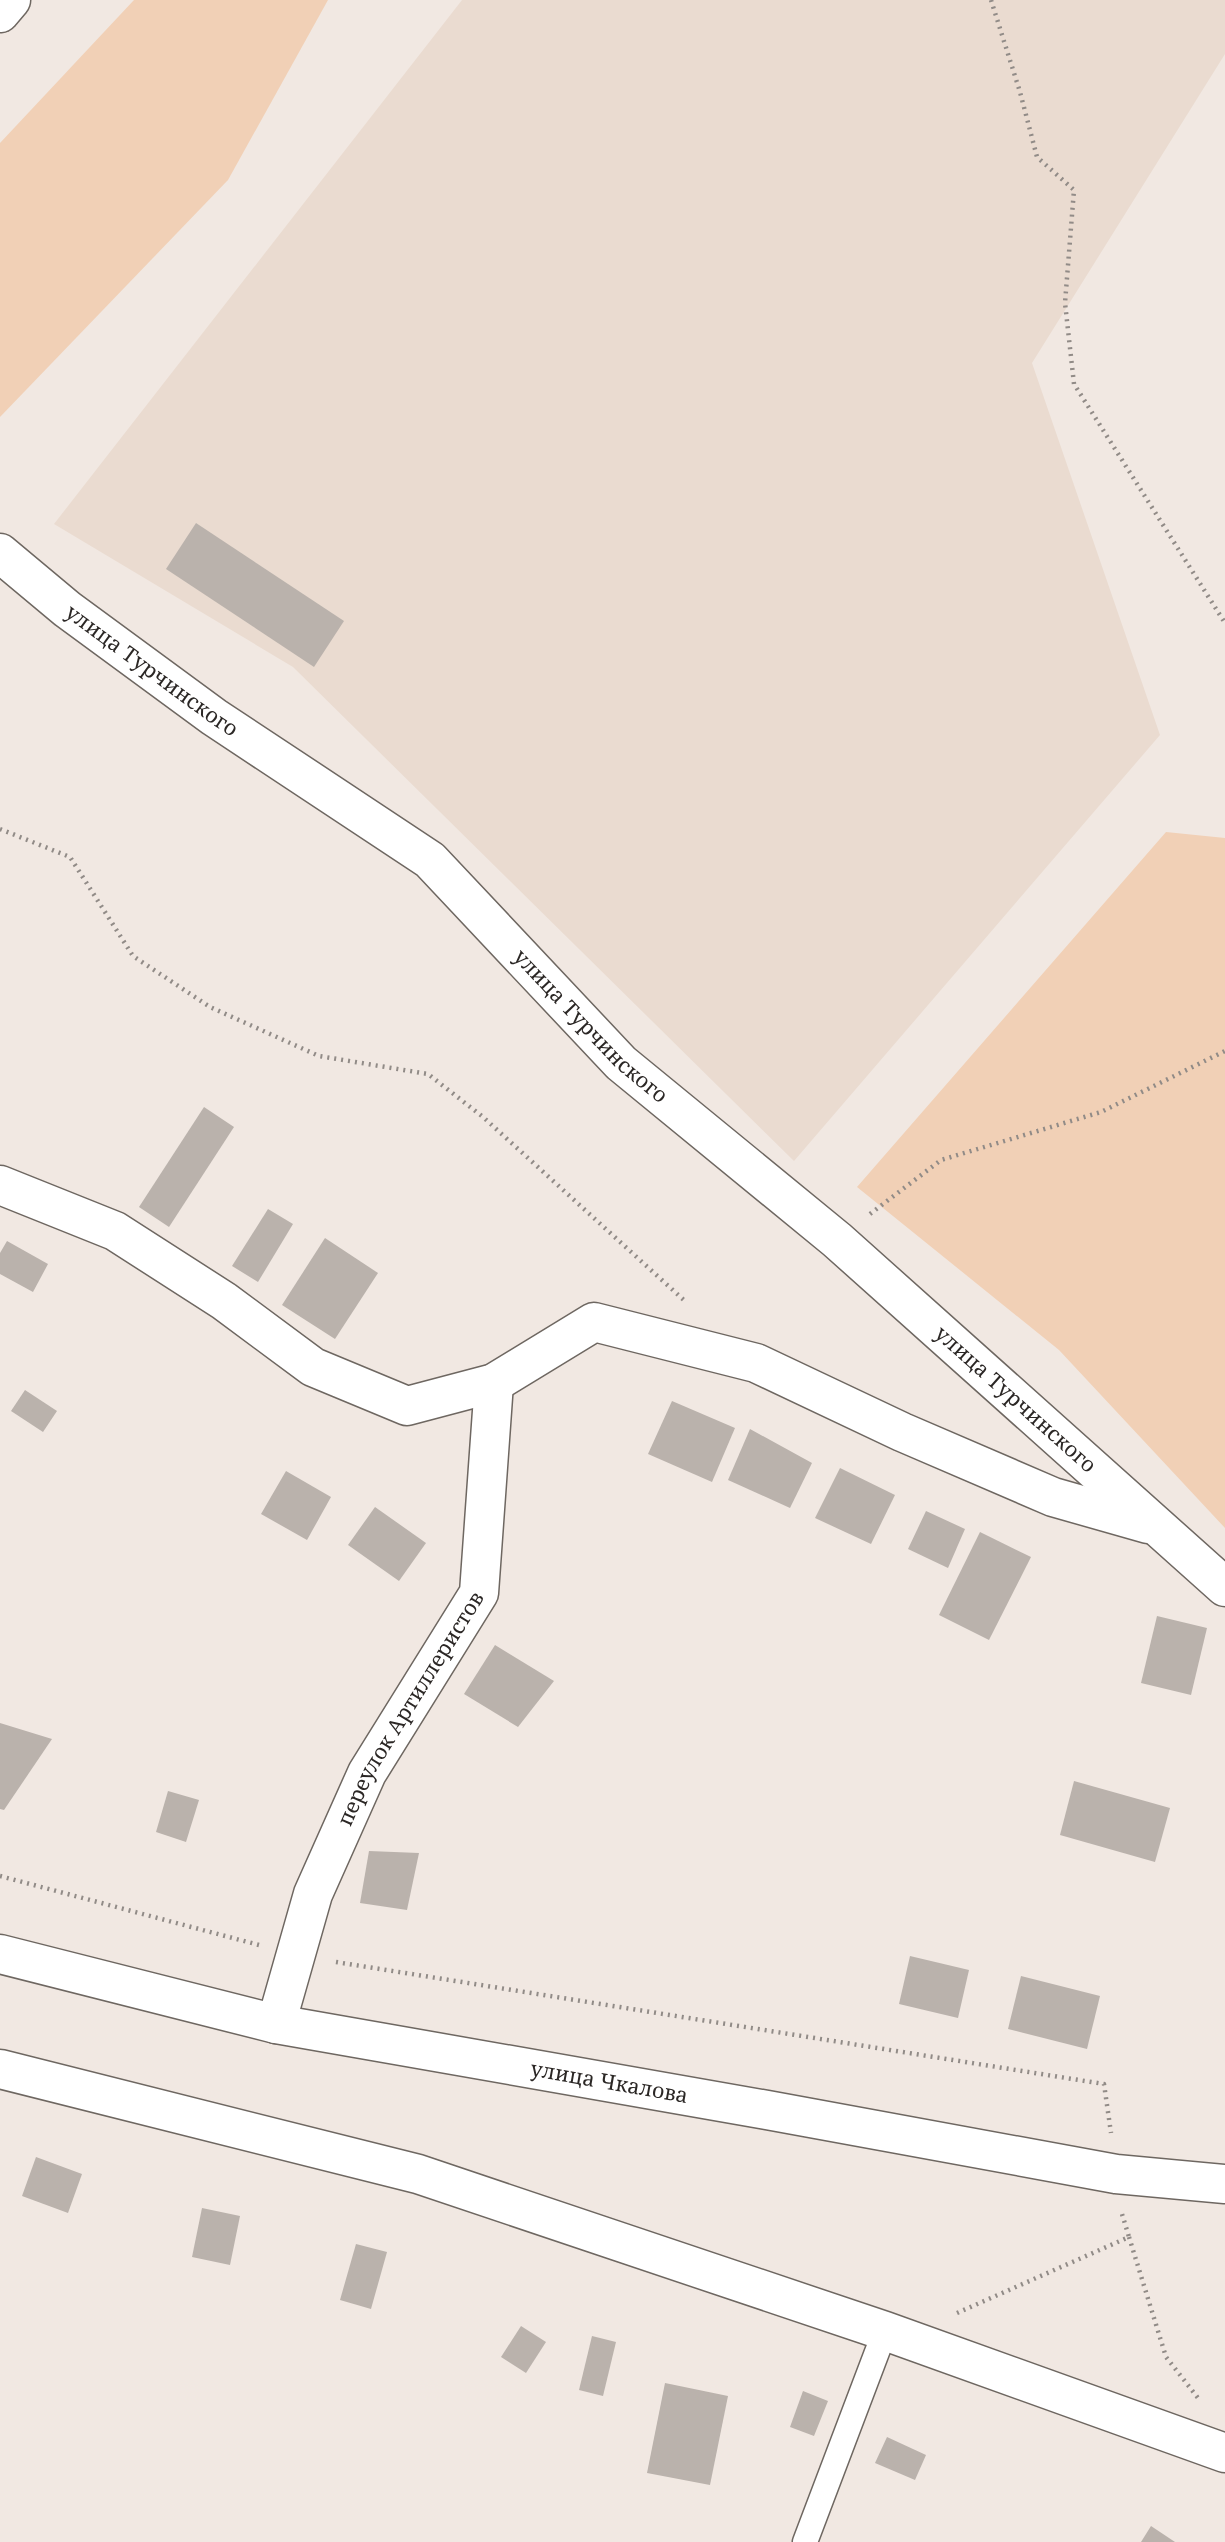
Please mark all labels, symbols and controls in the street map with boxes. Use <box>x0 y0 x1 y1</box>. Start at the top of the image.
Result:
street label: улица Турчинского <box>60 597 244 742</box>
street label: улица Турчинского <box>508 943 674 1109</box>
street label: улица Турчинского <box>929 1319 1103 1478</box>
street label: переулок Артиллеристов <box>330 1586 490 1830</box>
street label: улица Чкалова <box>528 2054 690 2109</box>

